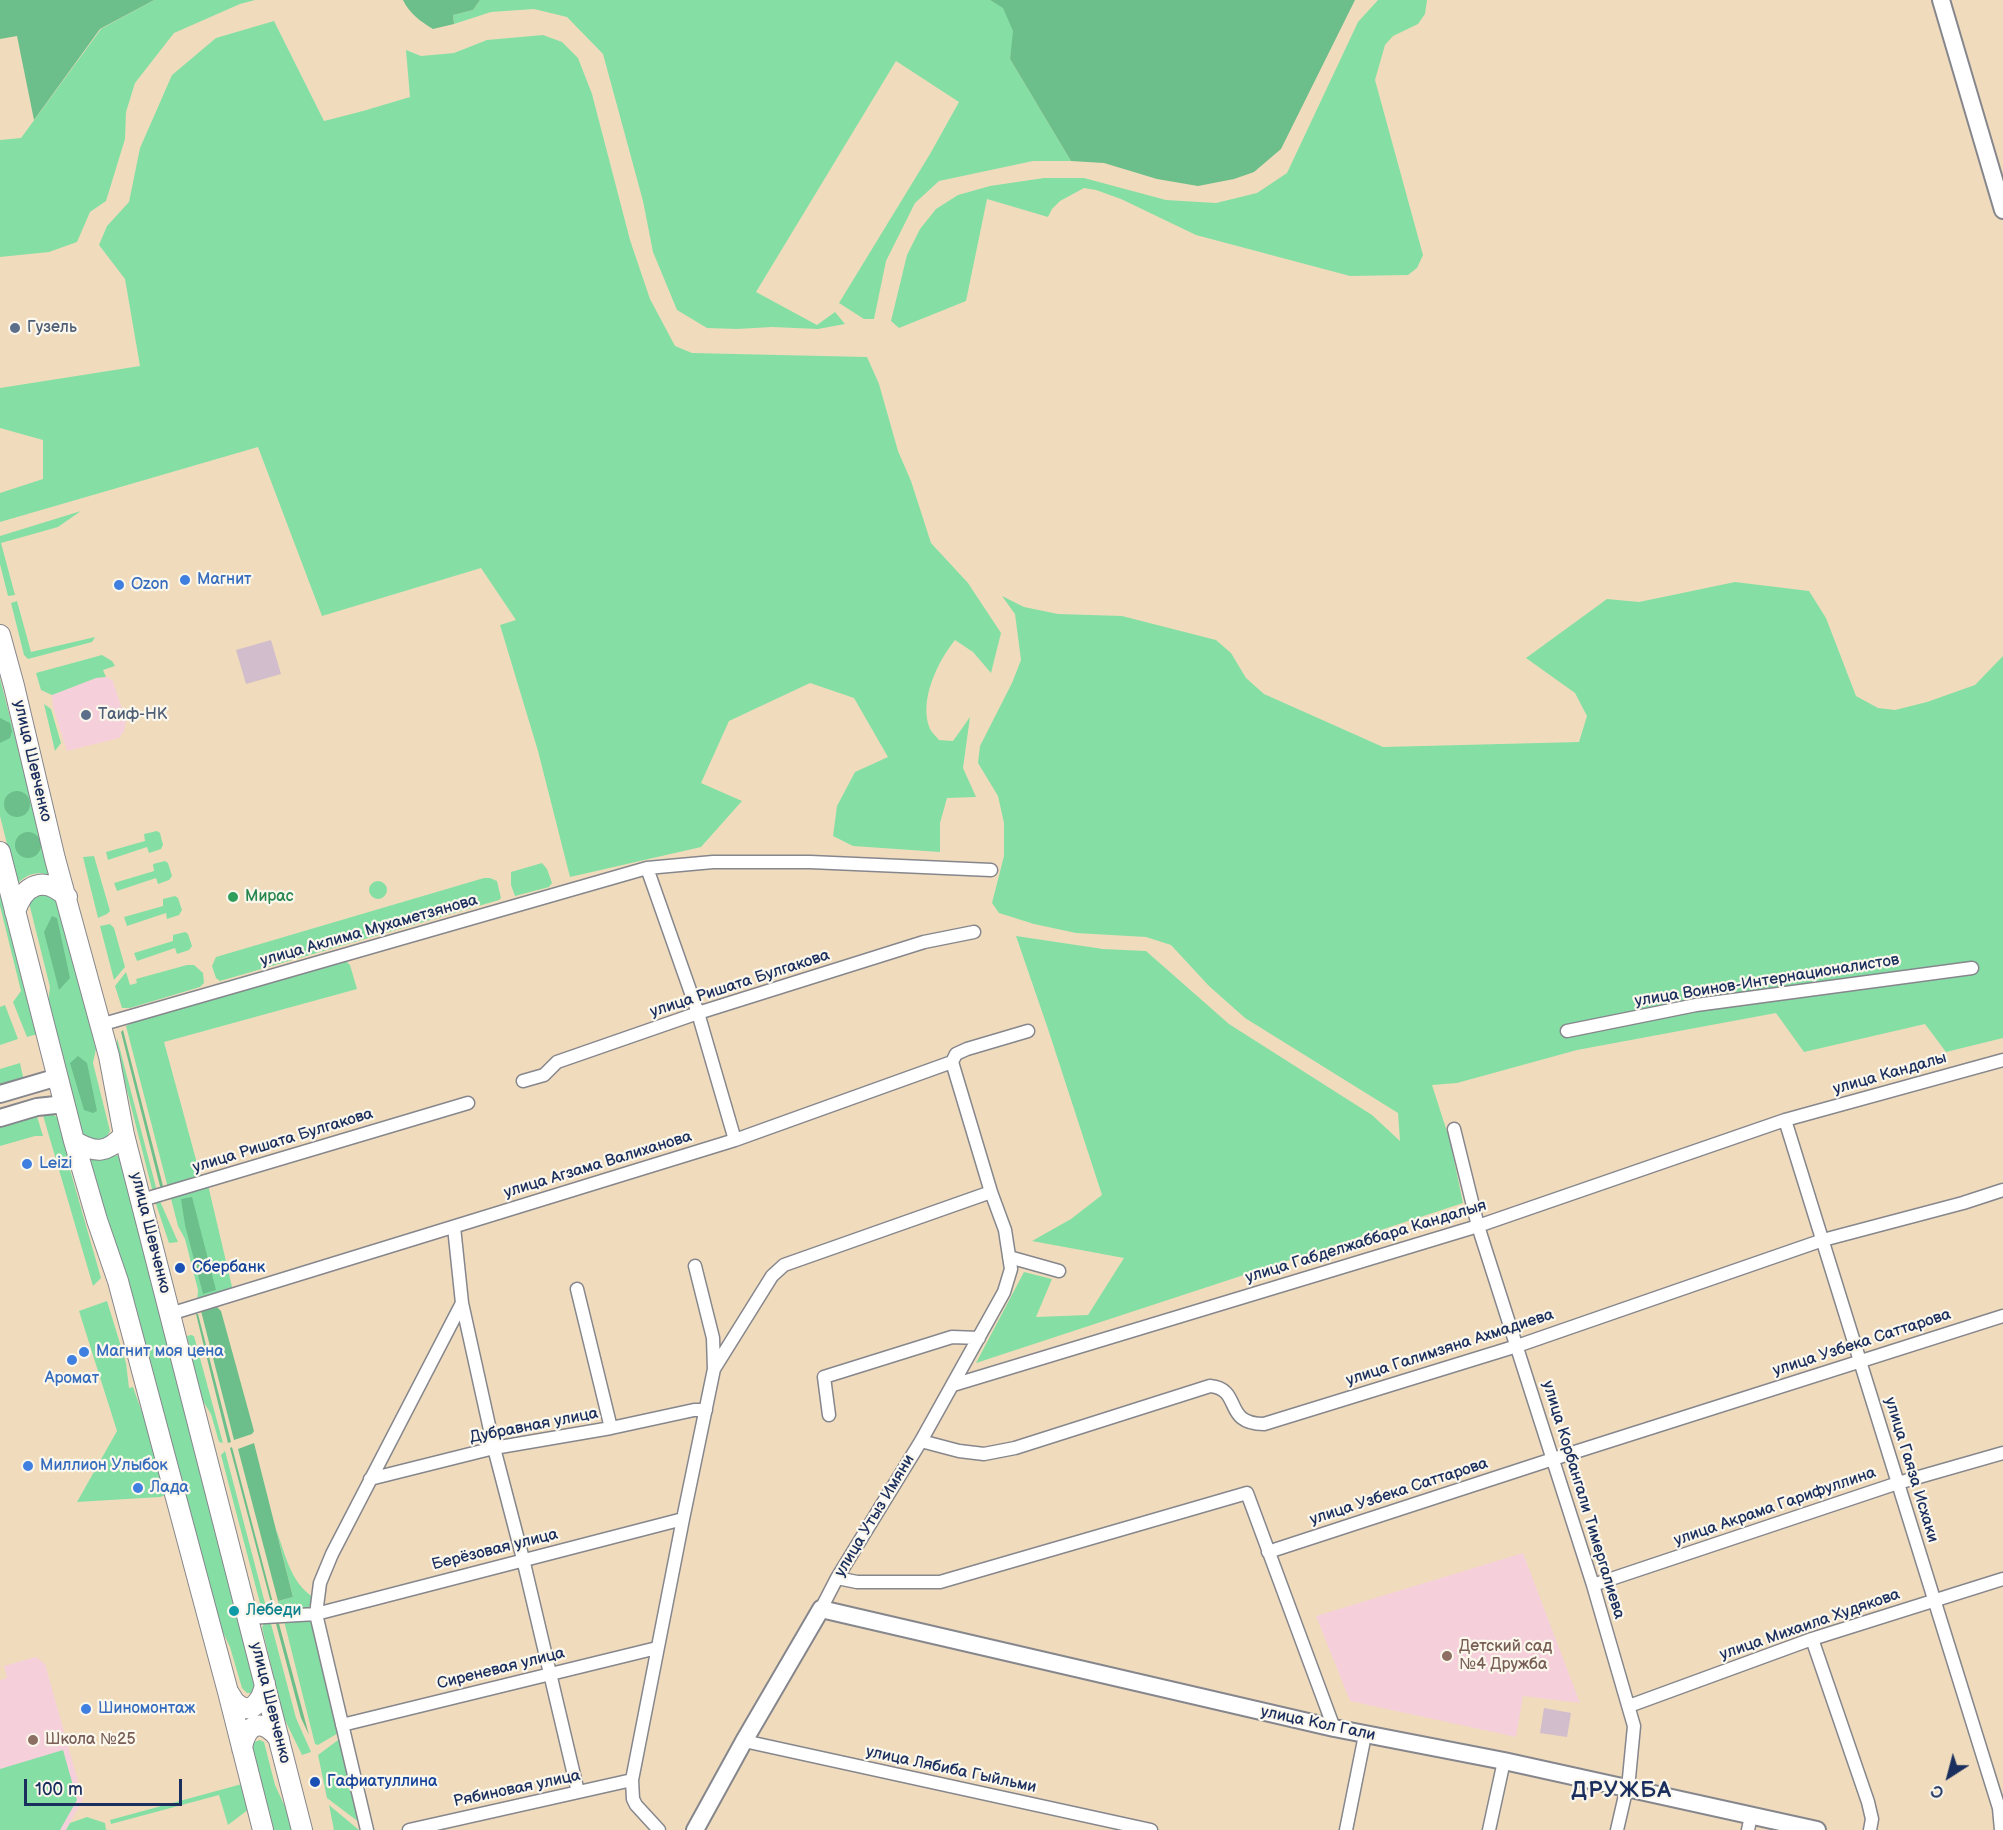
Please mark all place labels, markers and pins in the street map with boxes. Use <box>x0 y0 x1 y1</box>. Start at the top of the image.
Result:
place label: Гузель <box>27 318 77 338</box>
marker: Гузель <box>8 321 22 335</box>
place label: Магнит <box>197 570 252 590</box>
marker: Магнит <box>178 573 192 587</box>
place label: Ozon <box>131 575 169 595</box>
marker: Ozon <box>112 578 126 592</box>
place label: Таиф-НК <box>98 705 167 725</box>
marker: Таиф-НК <box>79 708 93 722</box>
place label: Мирас <box>245 887 294 907</box>
marker: Мирас <box>226 890 240 904</box>
place label: Leizi <box>39 1154 72 1174</box>
marker: Leizi <box>20 1157 34 1171</box>
place label: Сбербанк <box>192 1258 265 1278</box>
marker: Сбербанк <box>173 1261 187 1275</box>
place label: Магнит моя цена <box>96 1342 224 1362</box>
marker: Магнит моя цена <box>77 1345 91 1359</box>
marker: Аромат <box>65 1353 79 1367</box>
place label: Аромат <box>45 1369 99 1389</box>
place label: Миллион Улыбок <box>40 1456 168 1476</box>
marker: Миллион Улыбок <box>21 1459 35 1473</box>
place label: Лада <box>150 1478 189 1498</box>
marker: Лада <box>131 1481 145 1495</box>
place label: Лебеди <box>246 1601 301 1621</box>
marker: Лебеди <box>227 1604 241 1618</box>
place label: Детский сад №4 Дружба <box>1459 1637 1552 1675</box>
marker: Детский сад №4 Дружба <box>1440 1649 1454 1663</box>
place label: Шиномонтаж <box>98 1699 195 1719</box>
marker: Шиномонтаж <box>79 1702 93 1716</box>
place label: Школа №25 <box>45 1730 136 1750</box>
marker: Школа №25 <box>26 1733 40 1747</box>
place label: Гафиатуллина <box>327 1772 437 1792</box>
marker: Гафиатуллина <box>308 1775 322 1789</box>

